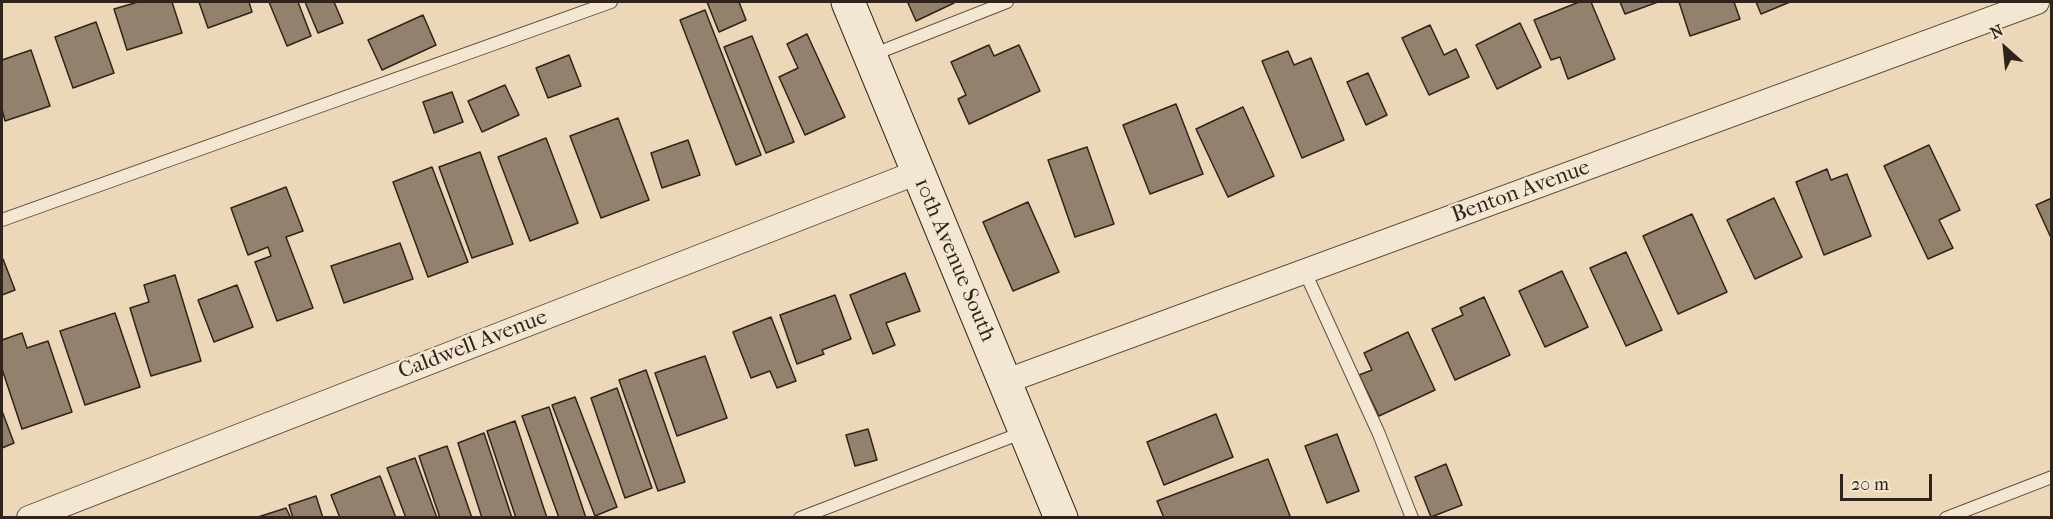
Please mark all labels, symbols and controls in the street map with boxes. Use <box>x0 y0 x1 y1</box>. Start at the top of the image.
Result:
north arrow <box>1975 18 2035 78</box>
text: N <box>1987 20 2006 43</box>
street label: Benton Avenue <box>1448 155 1594 229</box>
street label: 10th Avenue South <box>908 174 1000 346</box>
street label: Caldwell Avenue <box>395 304 551 386</box>
scale bar <box>1843 462 1934 500</box>
text: 20 m <box>1851 474 1889 495</box>

